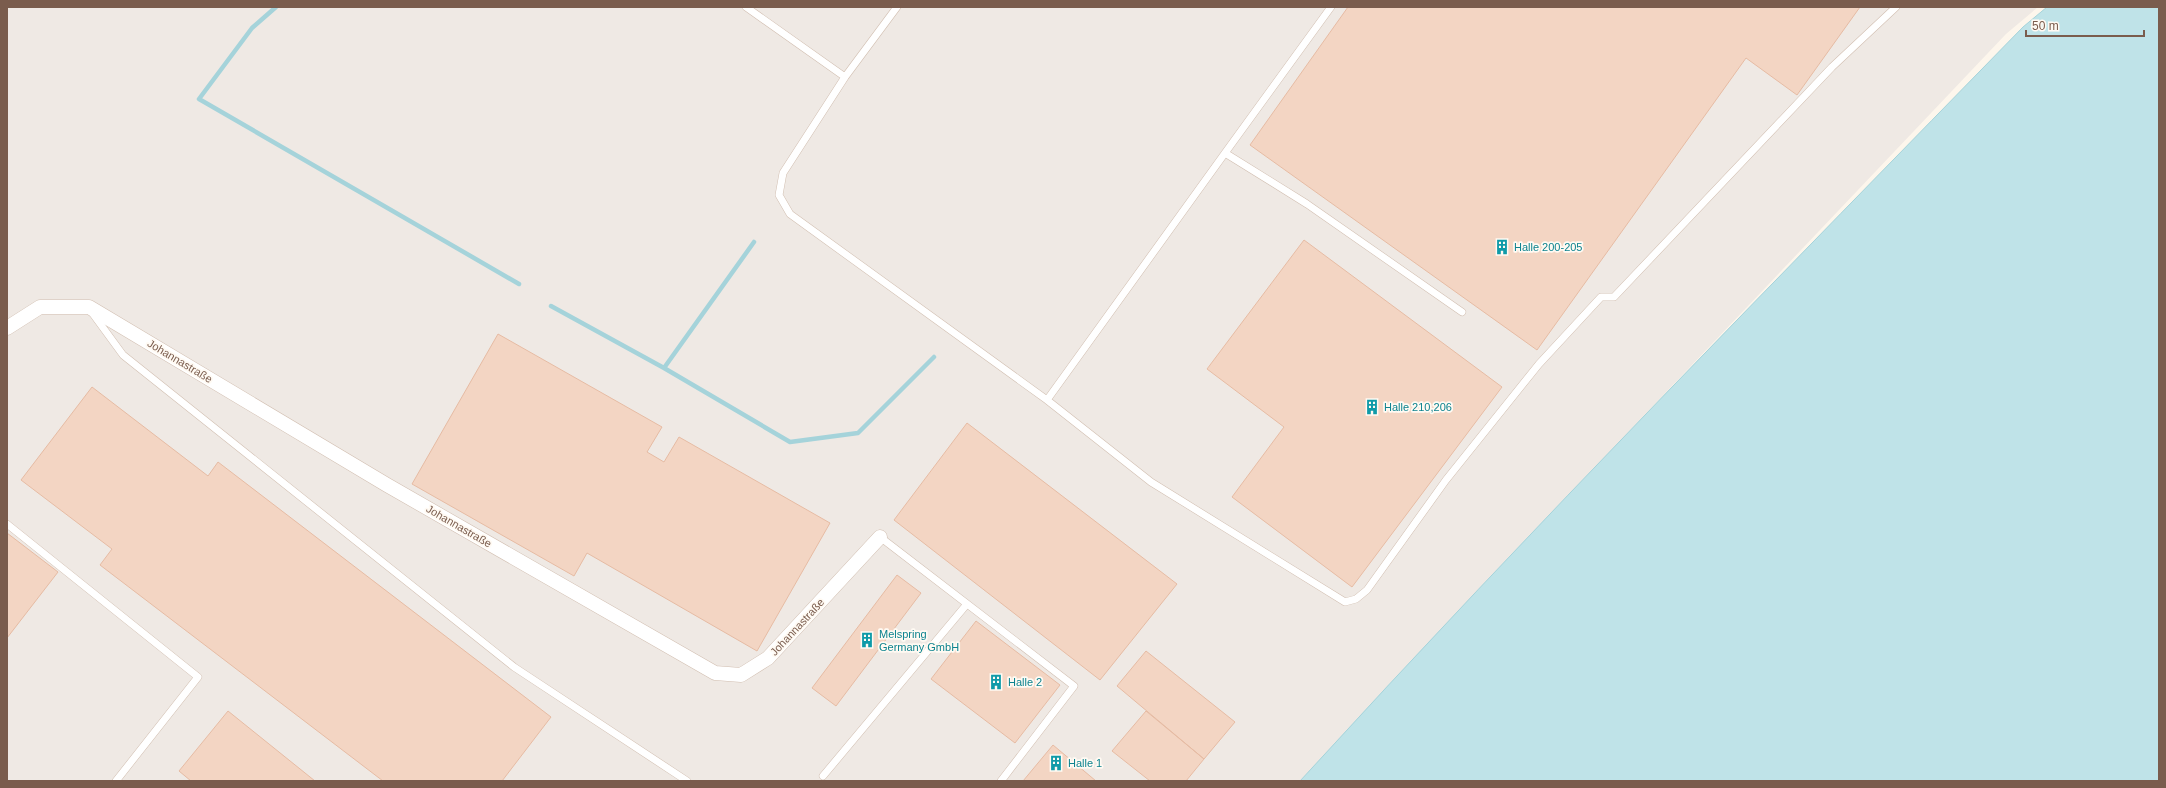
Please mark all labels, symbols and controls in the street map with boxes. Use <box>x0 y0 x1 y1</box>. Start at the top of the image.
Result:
scale bar <box>2026 12 2144 38</box>
text: 50 m <box>2032 19 2059 33</box>
building icon: Halle 200-205 <box>1493 238 1511 256</box>
place label: Halle 200-205 <box>1514 241 1583 253</box>
street label: Johannastraße <box>145 337 215 385</box>
building icon: Halle 210,206 <box>1363 398 1381 416</box>
place label: Halle 210,206 <box>1384 401 1452 413</box>
street label: Johannastraße <box>424 502 494 550</box>
street label: Johannastraße <box>768 596 826 658</box>
place label: Melspring Germany GmbH <box>879 628 959 653</box>
building icon: Melspring Germany GmbH <box>858 631 876 649</box>
building icon: Halle 2 <box>987 673 1005 691</box>
place label: Halle 2 <box>1008 676 1042 688</box>
building icon: Halle 1 <box>1047 754 1065 772</box>
place label: Halle 1 <box>1068 757 1102 769</box>

